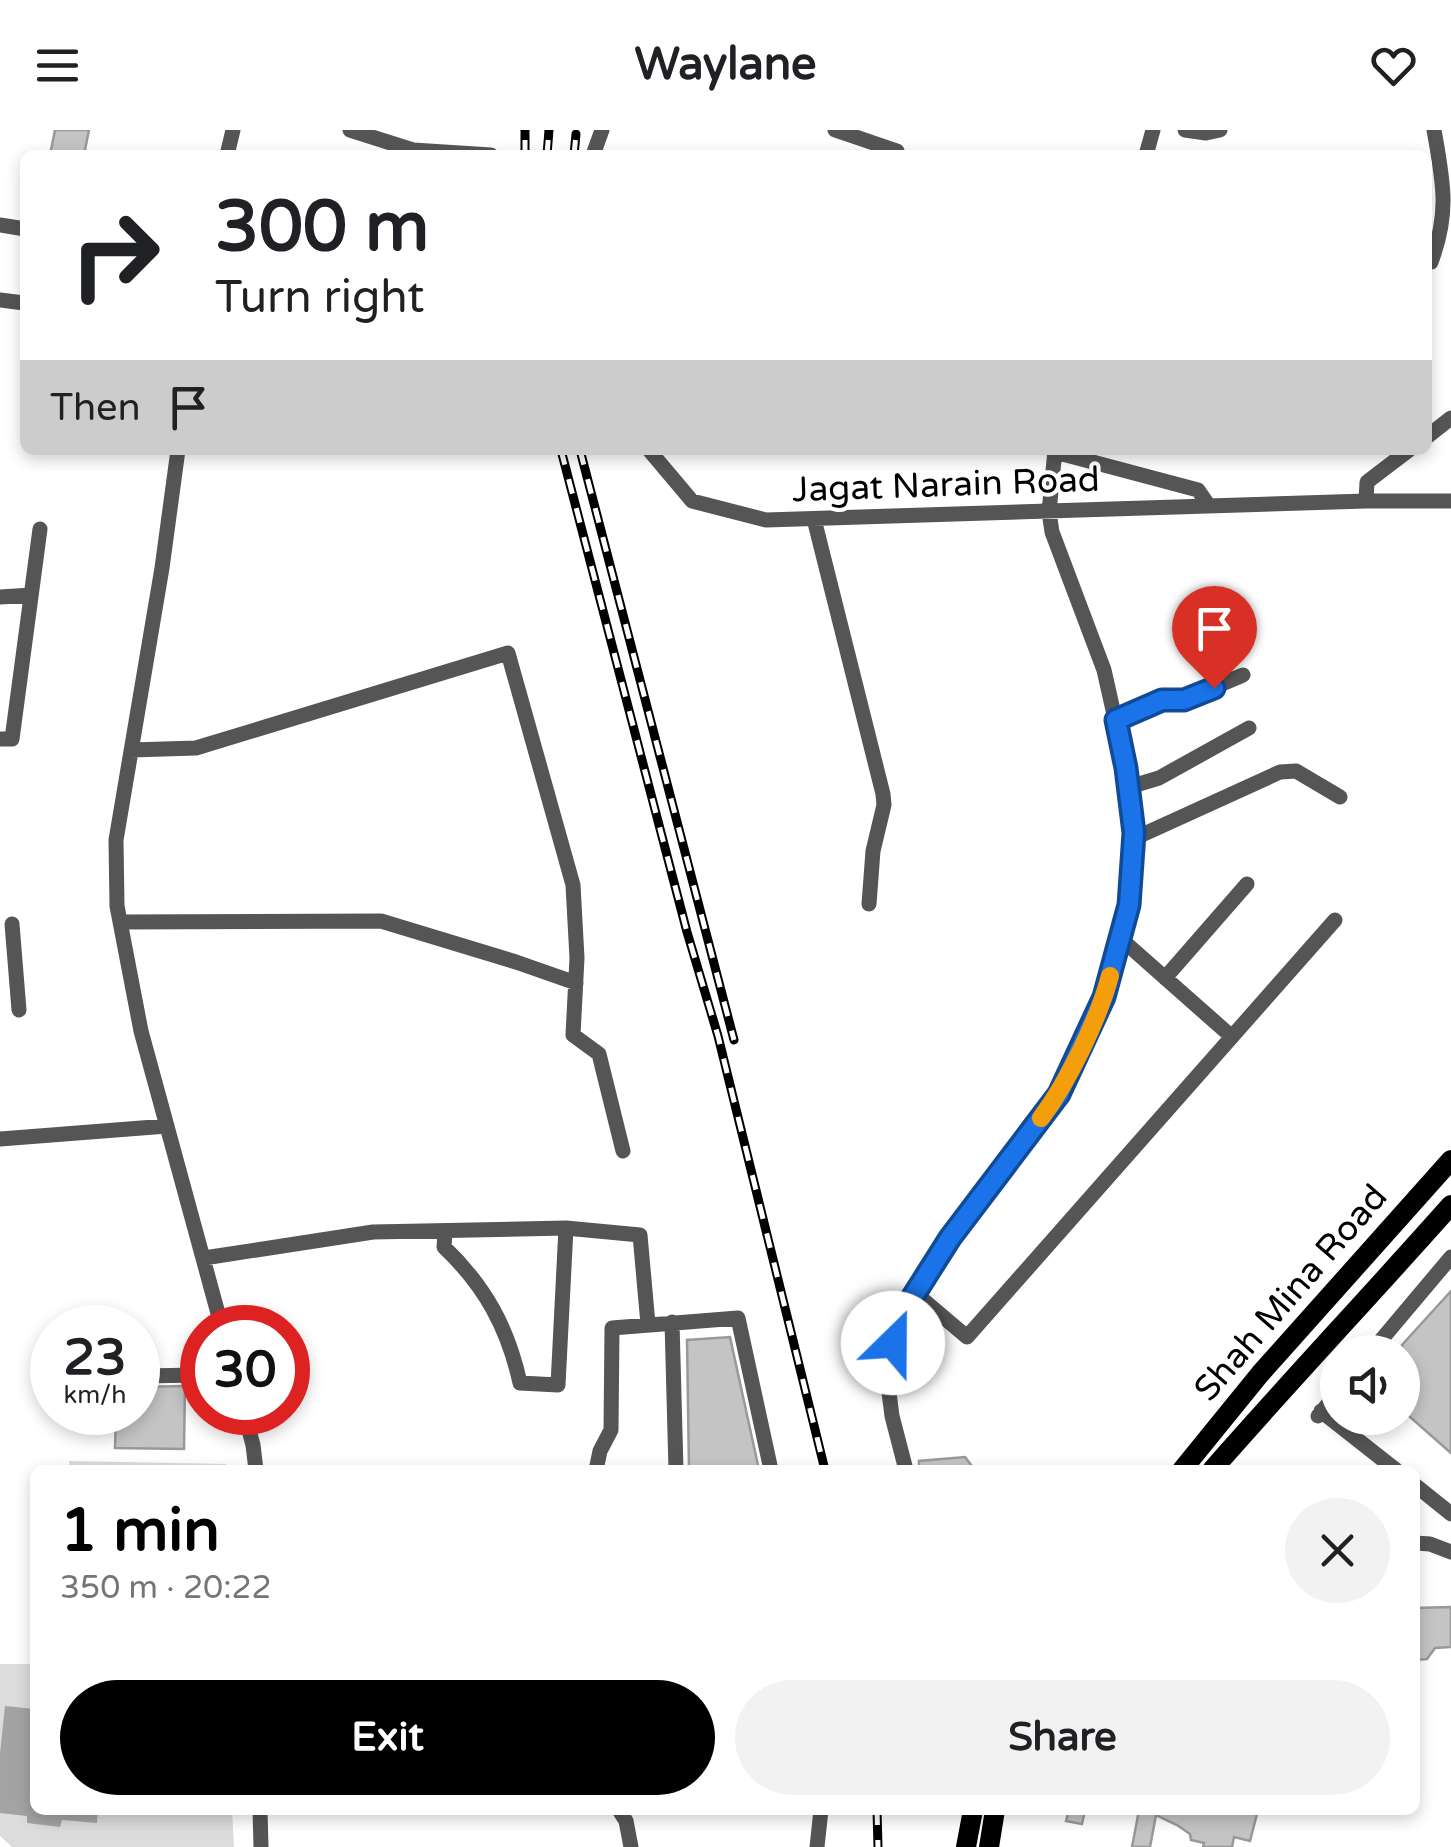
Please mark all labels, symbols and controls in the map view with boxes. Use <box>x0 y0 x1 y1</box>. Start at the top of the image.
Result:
icon: menu <box>30 38 85 93</box>
text: Waylane <box>634 38 817 92</box>
icon: heart <box>1366 38 1421 93</box>
text: 300 m <box>215 186 429 270</box>
icon: right <box>50 190 180 320</box>
text: Turn right <box>215 271 424 325</box>
icon: arrive <box>161 380 216 435</box>
text: Then <box>50 385 141 431</box>
street label: Jagat Narain Road <box>791 459 1101 511</box>
pin <box>1172 586 1257 689</box>
icon: arrive <box>1187 601 1242 656</box>
street label: Shah Mina Road <box>1186 1176 1396 1410</box>
position arrow <box>841 1291 945 1395</box>
speed limit sign: 30 <box>180 1305 310 1435</box>
text: 23 <box>64 1328 126 1388</box>
map controls <box>1320 1335 1420 1435</box>
button: sound <box>1320 1335 1420 1435</box>
text: km/h <box>64 1380 126 1410</box>
text: 1 min <box>60 1495 220 1567</box>
button: close <box>1285 1498 1390 1603</box>
text: 350 m · 20:22 <box>60 1569 272 1607</box>
button: Exit <box>60 1680 715 1795</box>
button: Share <box>735 1680 1390 1795</box>

